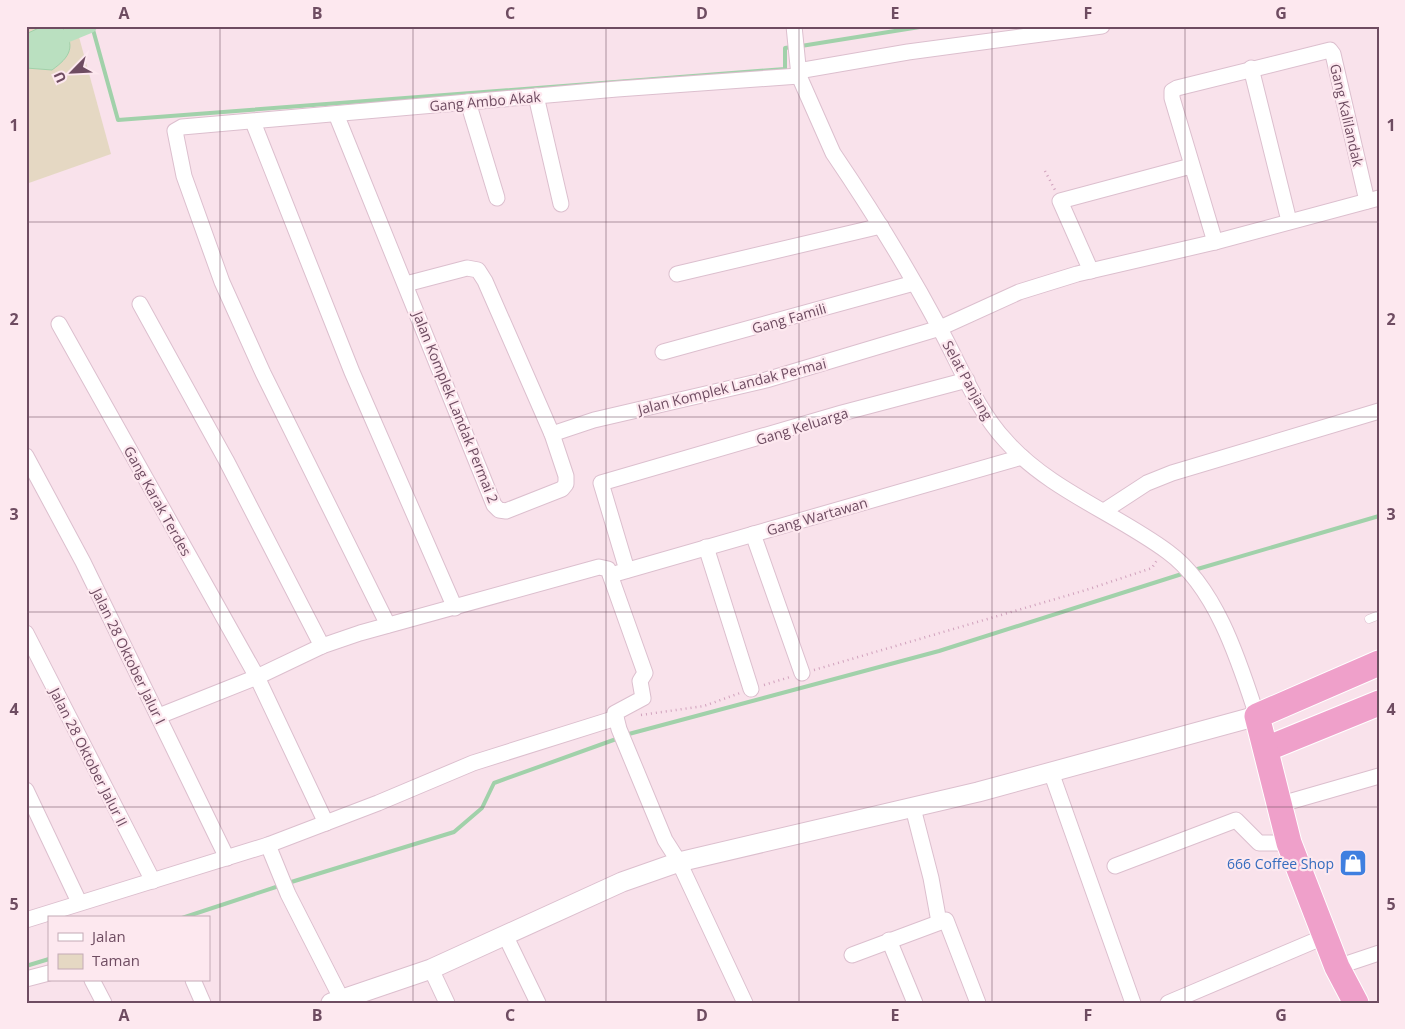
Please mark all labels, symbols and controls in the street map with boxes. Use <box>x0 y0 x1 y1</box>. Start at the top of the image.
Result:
text: A <box>118 2 130 24</box>
text: B <box>312 2 322 24</box>
text: C <box>505 2 515 24</box>
text: D <box>696 2 708 24</box>
text: E <box>891 2 900 24</box>
text: F <box>1084 2 1092 24</box>
text: G <box>1275 2 1287 24</box>
north arrow <box>48 48 98 98</box>
street label: Gang Kalilandak <box>1326 62 1368 169</box>
text: U <box>49 69 71 86</box>
street label: Gang Ambo Akak <box>429 87 542 115</box>
text: 1 <box>9 114 19 136</box>
text: 1 <box>1386 114 1396 136</box>
street label: Gang Famili <box>750 298 828 338</box>
street label: Jalan Komplek Landak Permai 2 <box>408 307 503 506</box>
text: 2 <box>9 308 19 330</box>
text: 2 <box>1386 308 1396 330</box>
street label: Selat Panjang <box>938 337 998 423</box>
street label: Jalan Komplek Landak Permai <box>634 353 828 419</box>
street label: Gang Keluarga <box>754 403 850 449</box>
street label: Gang Karak Terdes <box>120 443 196 560</box>
street label: Gang Wartawan <box>764 493 870 539</box>
text: 3 <box>9 503 19 525</box>
text: 3 <box>1386 503 1396 525</box>
street label: Jalan 28 Oktober Jalur I <box>87 583 170 727</box>
street label: Jalan 28 Oktober Jalur II <box>45 683 132 829</box>
text: 4 <box>9 698 19 720</box>
text: 4 <box>1386 698 1396 720</box>
shop icon: 666 Coffee Shop <box>1338 848 1368 878</box>
place label: 666 Coffee Shop <box>1227 854 1334 873</box>
text: 5 <box>9 893 19 915</box>
text: 5 <box>1386 893 1396 915</box>
legend <box>48 916 210 982</box>
text: Jalan <box>90 926 126 946</box>
text: Taman <box>92 950 140 970</box>
text: A <box>118 1004 130 1026</box>
text: B <box>312 1004 322 1026</box>
text: C <box>505 1004 515 1026</box>
text: D <box>696 1004 708 1026</box>
text: E <box>891 1004 900 1026</box>
text: F <box>1084 1004 1092 1026</box>
text: G <box>1275 1004 1287 1026</box>

